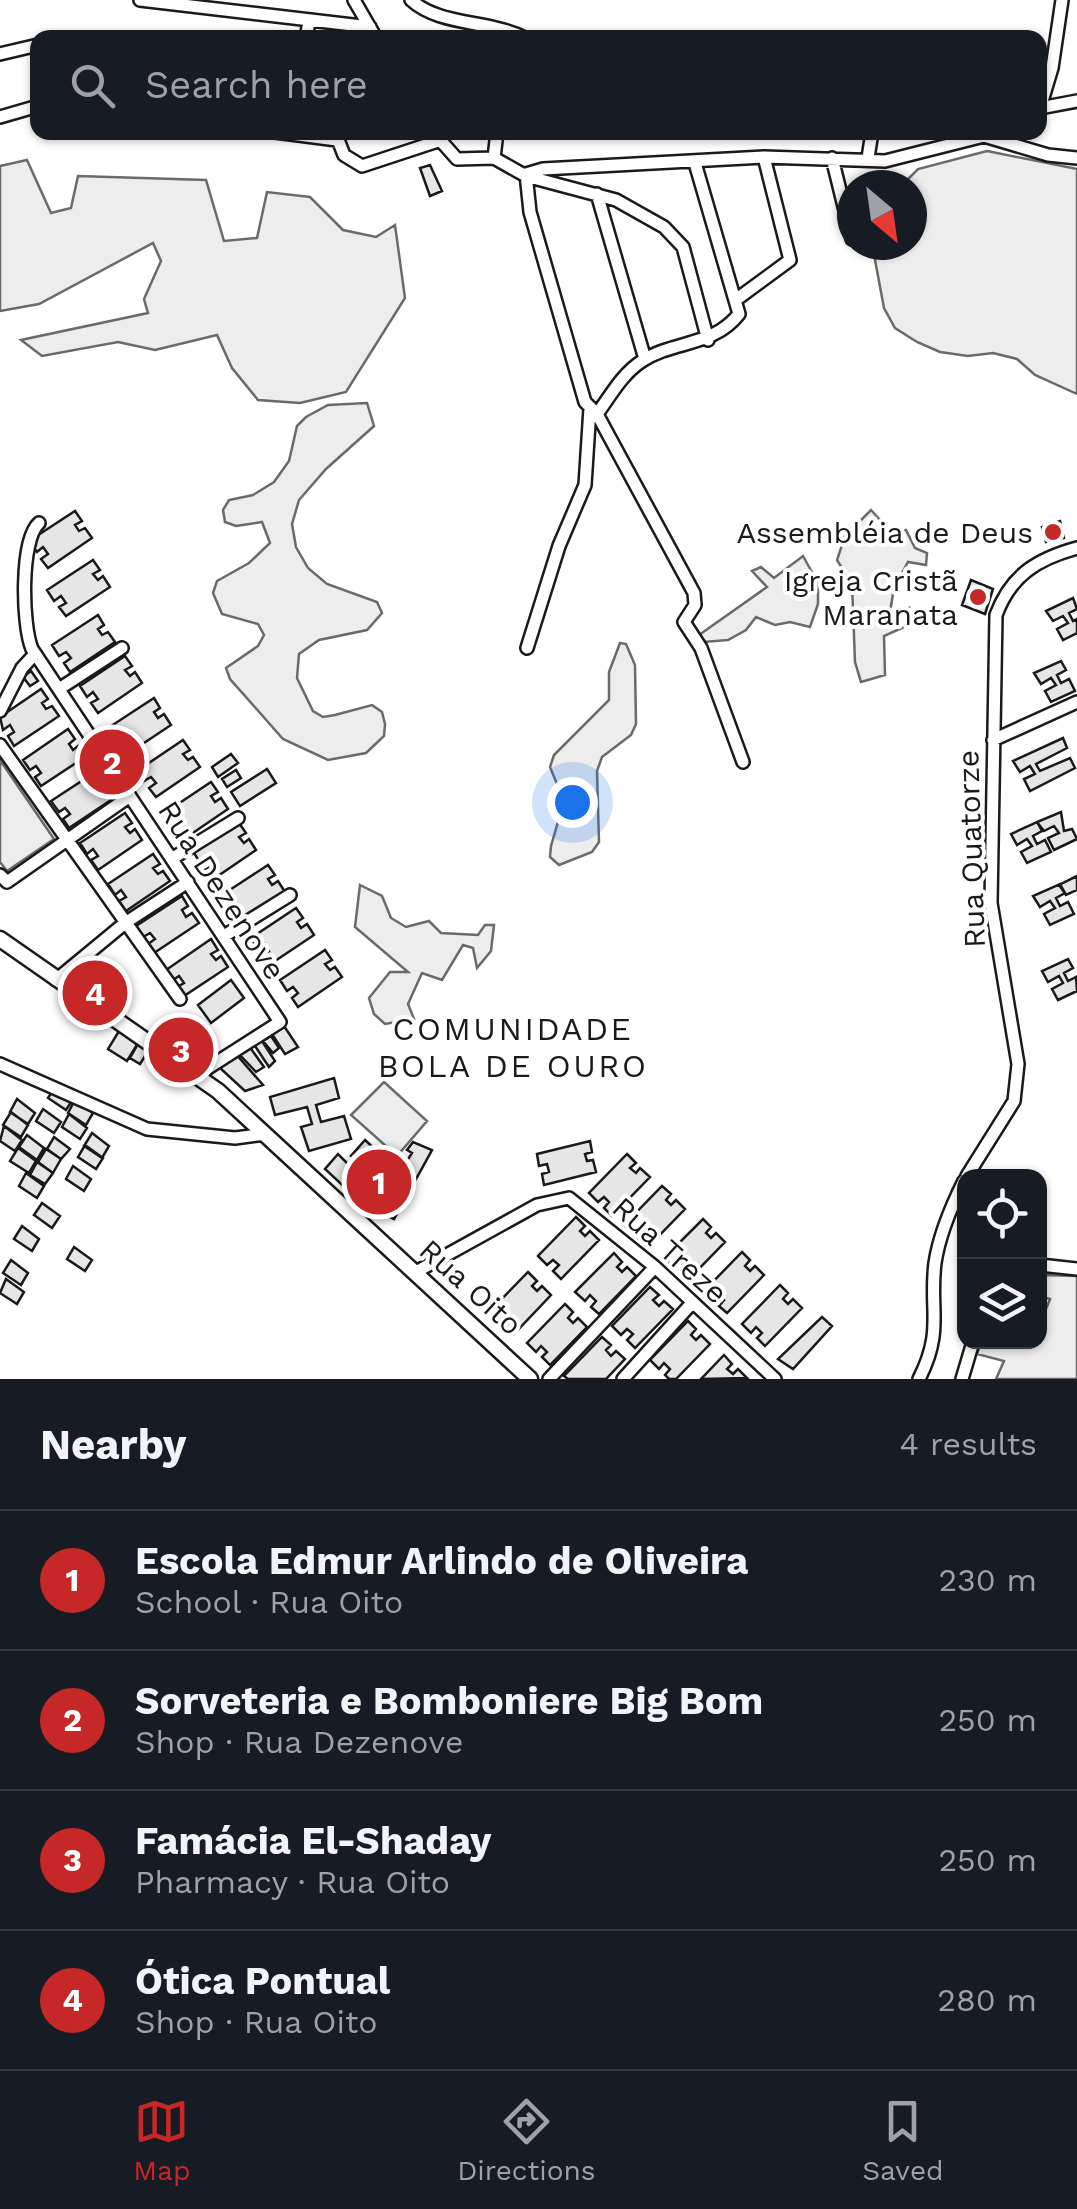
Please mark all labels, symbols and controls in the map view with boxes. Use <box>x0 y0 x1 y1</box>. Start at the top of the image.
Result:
search box <box>30 30 1047 140</box>
icon: search <box>65 58 120 113</box>
text: Search here <box>145 63 368 107</box>
north arrow <box>837 170 927 260</box>
place label: Assembléia de Deus <box>736 515 1033 550</box>
marker: Assembléia de Deus <box>1042 521 1064 543</box>
place label: Igreja Cristã Maranata <box>784 563 958 632</box>
marker: Igreja Cristã Maranata <box>967 586 989 608</box>
pin: 2 <box>80 724 144 800</box>
street label: Rua Quatorze <box>950 750 992 948</box>
your location <box>547 777 598 828</box>
street label: Rua Dezenove <box>151 794 293 986</box>
pin: 4 <box>62 956 128 1030</box>
district label: COMUNIDADE BOLA DE OURO <box>378 1010 648 1085</box>
pin: 3 <box>148 1012 214 1088</box>
pin: 1 <box>346 1144 412 1220</box>
map controls <box>957 1169 1047 1349</box>
button: locate <box>957 1169 1047 1259</box>
street label: Rua Treze <box>606 1189 734 1311</box>
street label: Rua Oito <box>413 1232 529 1342</box>
button: layers <box>957 1259 1047 1349</box>
text: Nearby <box>40 1420 187 1469</box>
text: 4 results <box>899 1425 1037 1463</box>
text: Escola Edmur Arlindo de Oliveira <box>135 1539 748 1583</box>
text: 1 <box>66 1561 79 1599</box>
text: 230 m <box>938 1561 1037 1599</box>
text: School · Rua Oito <box>135 1583 403 1621</box>
text: Sorveteria e Bomboniere Big Bom <box>135 1679 763 1723</box>
text: 2 <box>63 1701 82 1739</box>
text: 250 m <box>938 1701 1037 1739</box>
text: Shop · Rua Dezenove <box>135 1723 464 1761</box>
text: Famácia El-Shaday <box>135 1819 491 1863</box>
text: 3 <box>63 1841 82 1879</box>
text: 250 m <box>938 1841 1037 1879</box>
text: Pharmacy · Rua Oito <box>135 1863 450 1901</box>
text: Ótica Pontual <box>135 1959 390 2003</box>
text: 4 <box>62 1981 83 2019</box>
text: 280 m <box>937 1981 1037 2019</box>
text: Shop · Rua Oito <box>135 2003 378 2041</box>
tab: Map <box>133 2094 191 2187</box>
tab: Directions <box>457 2094 596 2187</box>
tab: Saved <box>862 2094 944 2187</box>

